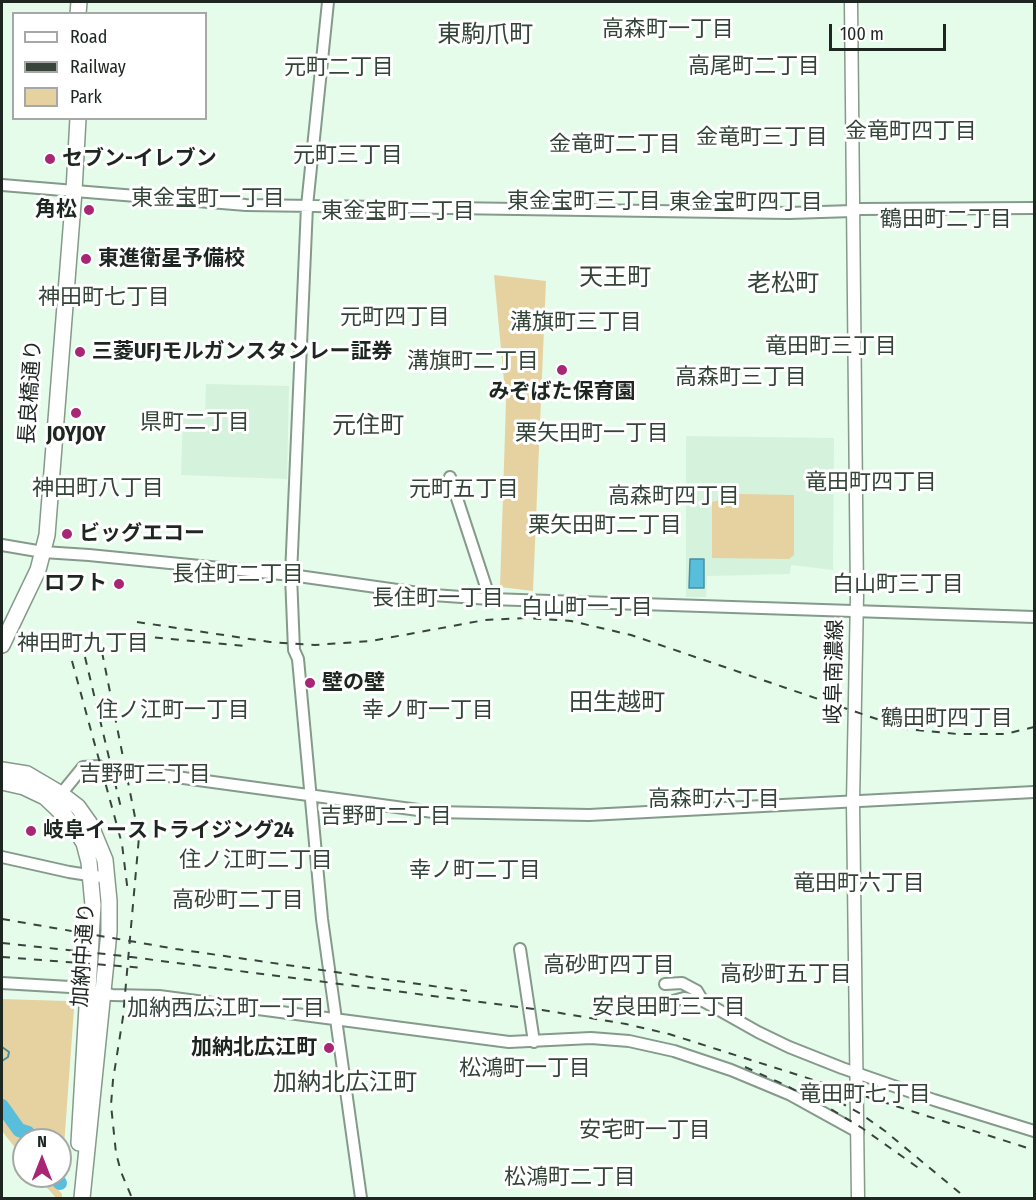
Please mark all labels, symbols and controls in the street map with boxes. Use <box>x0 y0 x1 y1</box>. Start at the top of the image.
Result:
legend <box>12 12 207 120</box>
scale bar <box>832 12 949 50</box>
district label: 高森町一丁目 <box>602 17 734 43</box>
district label: 東駒爪町 <box>437 21 533 49</box>
text: 100 m <box>840 23 884 45</box>
text: Road <box>70 26 107 48</box>
district label: 高尾町二丁目 <box>688 54 820 80</box>
district label: 元町二丁目 <box>284 55 394 81</box>
text: Railway <box>70 56 126 78</box>
text: Park <box>70 86 102 108</box>
district label: 金竜町四丁目 <box>845 119 977 145</box>
district label: 金竜町三丁目 <box>696 125 828 151</box>
district label: 金竜町二丁目 <box>549 132 681 158</box>
district label: 元町三丁目 <box>293 143 403 169</box>
place label: セブン-イレブン <box>62 146 217 172</box>
marker: セブン-イレブン <box>43 152 57 166</box>
district label: 東金宝町一丁目 <box>131 186 285 212</box>
district label: 東金宝町三丁目 <box>507 189 661 215</box>
district label: 東金宝町四丁目 <box>669 190 823 216</box>
place label: 角松 <box>35 197 77 223</box>
district label: 東金宝町二丁目 <box>321 199 475 225</box>
marker: 角松 <box>82 203 96 217</box>
district label: 鶴田町二丁目 <box>880 207 1012 233</box>
place label: 東進衛星予備校 <box>98 246 245 272</box>
marker: 東進衛星予備校 <box>79 252 93 266</box>
district label: 天王町 <box>579 264 651 292</box>
district label: 老松町 <box>747 270 819 298</box>
district label: 神田町七丁目 <box>38 285 170 311</box>
district label: 元町四丁目 <box>340 305 450 331</box>
district label: 溝旗町三丁目 <box>510 310 642 336</box>
district label: 竜田町三丁目 <box>765 334 897 360</box>
street label: 長良橋通り <box>15 339 47 445</box>
place label: 三菱UFJモルガンスタンレー証券 <box>92 339 392 365</box>
marker: 三菱UFJモルガンスタンレー証券 <box>73 345 87 359</box>
district label: 溝旗町二丁目 <box>407 349 539 375</box>
marker: みぞばた保育園 <box>555 363 569 377</box>
district label: 高森町三丁目 <box>675 365 807 391</box>
place label: みぞばた保育園 <box>489 379 635 405</box>
marker: JOYJOY <box>69 406 83 420</box>
district label: 県町二丁目 <box>140 410 250 436</box>
district label: 元住町 <box>332 412 404 440</box>
district label: 栗矢田町一丁目 <box>515 421 669 447</box>
place label: JOYJOY <box>46 422 106 448</box>
district label: 竜田町四丁目 <box>805 470 937 496</box>
district label: 神田町八丁目 <box>32 476 164 502</box>
district label: 元町五丁目 <box>409 477 519 503</box>
district label: 高森町四丁目 <box>608 484 740 510</box>
district label: 栗矢田町二丁目 <box>528 513 682 539</box>
place label: ビッグエコー <box>79 521 205 547</box>
marker: ビッグエコー <box>60 527 74 541</box>
district label: 長住町二丁目 <box>172 562 304 588</box>
place label: ロフト <box>44 571 107 597</box>
district label: 白山町三丁目 <box>832 572 964 598</box>
marker: ロフト <box>112 577 126 591</box>
district label: 長住町一丁目 <box>372 586 504 612</box>
district label: 白山町一丁目 <box>521 595 653 621</box>
street label: 岐阜南濃線 <box>821 619 849 725</box>
district label: 神田町九丁目 <box>17 631 149 657</box>
place label: 壁の壁 <box>322 670 385 696</box>
marker: 壁の壁 <box>303 676 317 690</box>
district label: 田生越町 <box>569 689 665 717</box>
district label: 住ノ江町一丁目 <box>96 698 250 724</box>
district label: 幸ノ町一丁目 <box>362 698 494 724</box>
district label: 鶴田町四丁目 <box>881 706 1013 732</box>
district label: 吉野町三丁目 <box>79 762 211 788</box>
district label: 高森町六丁目 <box>648 787 780 813</box>
district label: 吉野町二丁目 <box>320 804 452 830</box>
place label: 岐阜イーストライジング24 <box>43 818 294 844</box>
marker: 岐阜イーストライジング24 <box>24 824 38 838</box>
district label: 住ノ江町二丁目 <box>179 848 333 874</box>
district label: 幸ノ町二丁目 <box>409 858 541 884</box>
district label: 竜田町六丁目 <box>793 871 925 897</box>
district label: 高砂町二丁目 <box>172 888 304 914</box>
street label: 加納中通り <box>68 902 100 1008</box>
district label: 高砂町四丁目 <box>543 953 675 979</box>
district label: 高砂町五丁目 <box>720 962 852 988</box>
district label: 安良田町三丁目 <box>592 995 746 1021</box>
district label: 加納西広江町一丁目 <box>127 996 325 1022</box>
place label: 加納北広江町 <box>191 1035 317 1061</box>
marker: 加納北広江町 <box>322 1041 336 1055</box>
district label: 松鴻町一丁目 <box>459 1056 591 1082</box>
district label: 加納北広江町 <box>273 1069 417 1097</box>
district label: 竜田町七丁目 <box>799 1082 931 1108</box>
district label: 安宅町一丁目 <box>579 1118 711 1144</box>
north arrow <box>12 1128 72 1188</box>
text: N <box>37 1132 47 1151</box>
district label: 松鴻町二丁目 <box>504 1165 636 1191</box>

